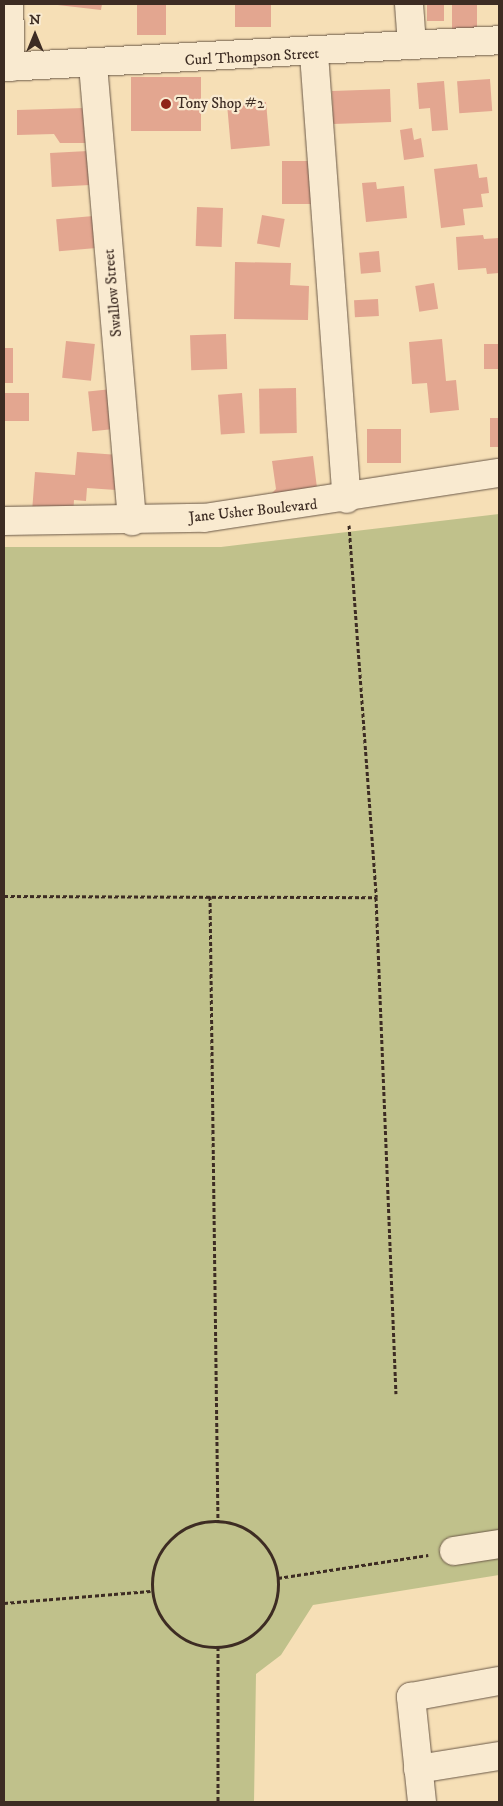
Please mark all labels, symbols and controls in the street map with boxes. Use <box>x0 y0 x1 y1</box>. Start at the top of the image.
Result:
north arrow <box>10 10 60 60</box>
text: N <box>29 11 41 29</box>
street label: Curl Thompson Street <box>184 44 320 70</box>
place label: Tony Shop #2 <box>176 95 264 113</box>
marker: Tony Shop #2 <box>160 98 172 110</box>
street label: Swallow Street <box>100 248 126 338</box>
street label: Jane Usher Boulevard <box>188 495 318 527</box>

